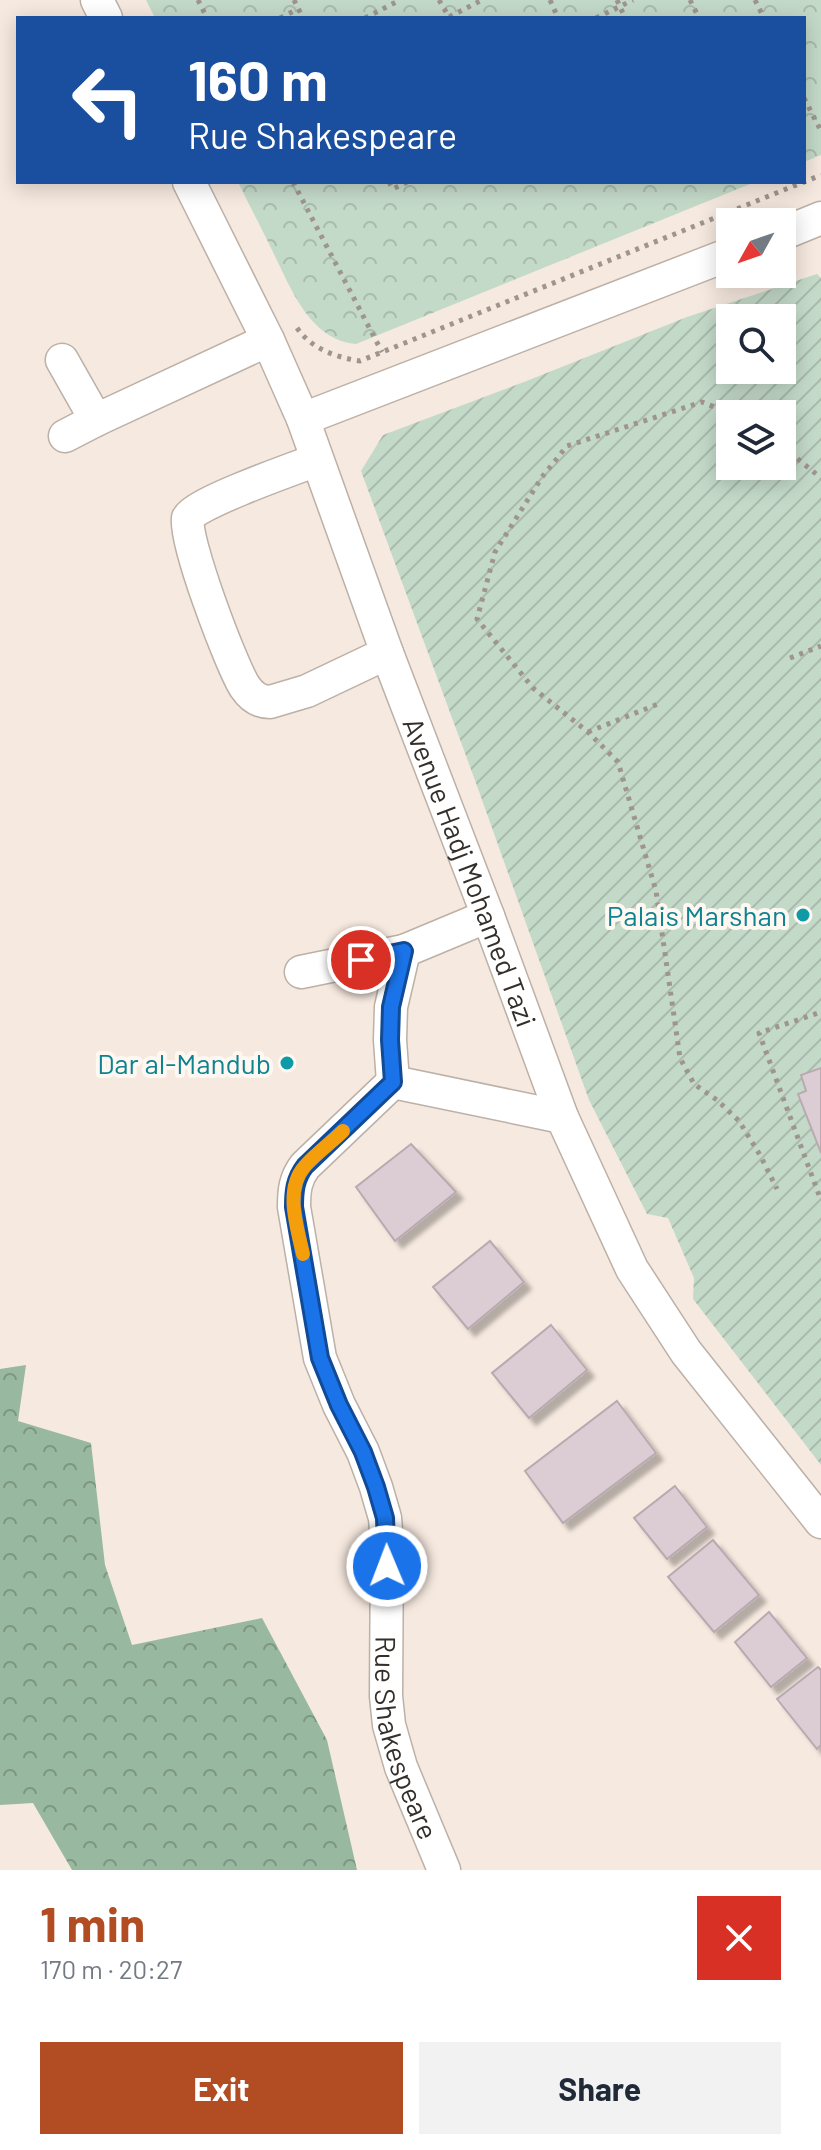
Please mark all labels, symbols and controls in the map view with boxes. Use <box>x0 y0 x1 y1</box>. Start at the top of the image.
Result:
text: 160 m <box>188 45 328 112</box>
icon: left <box>56 48 160 152</box>
text: Rue Shakespeare <box>188 113 457 156</box>
north arrow <box>716 208 796 288</box>
map controls <box>716 208 796 480</box>
button: search <box>716 304 796 384</box>
button: layers <box>716 400 796 480</box>
street label: Avenue Hadj Mohamed Tazi <box>396 713 544 1031</box>
place label: Palais Marshan <box>607 898 787 932</box>
marker: Palais Marshan <box>794 906 812 924</box>
pin <box>327 926 395 994</box>
icon: arrive <box>339 938 383 982</box>
place label: Dar al-Mandub <box>97 1046 271 1080</box>
marker: Dar al-Mandub <box>278 1054 296 1072</box>
position arrow <box>345 1524 429 1608</box>
street label: Rue Shakespeare <box>368 1636 446 1844</box>
text: 1 min <box>40 1894 145 1952</box>
button: close <box>697 1896 781 1980</box>
text: 170 m · 20:27 <box>40 1953 182 1984</box>
button: Exit <box>40 2042 403 2134</box>
button: Share <box>419 2042 781 2134</box>

